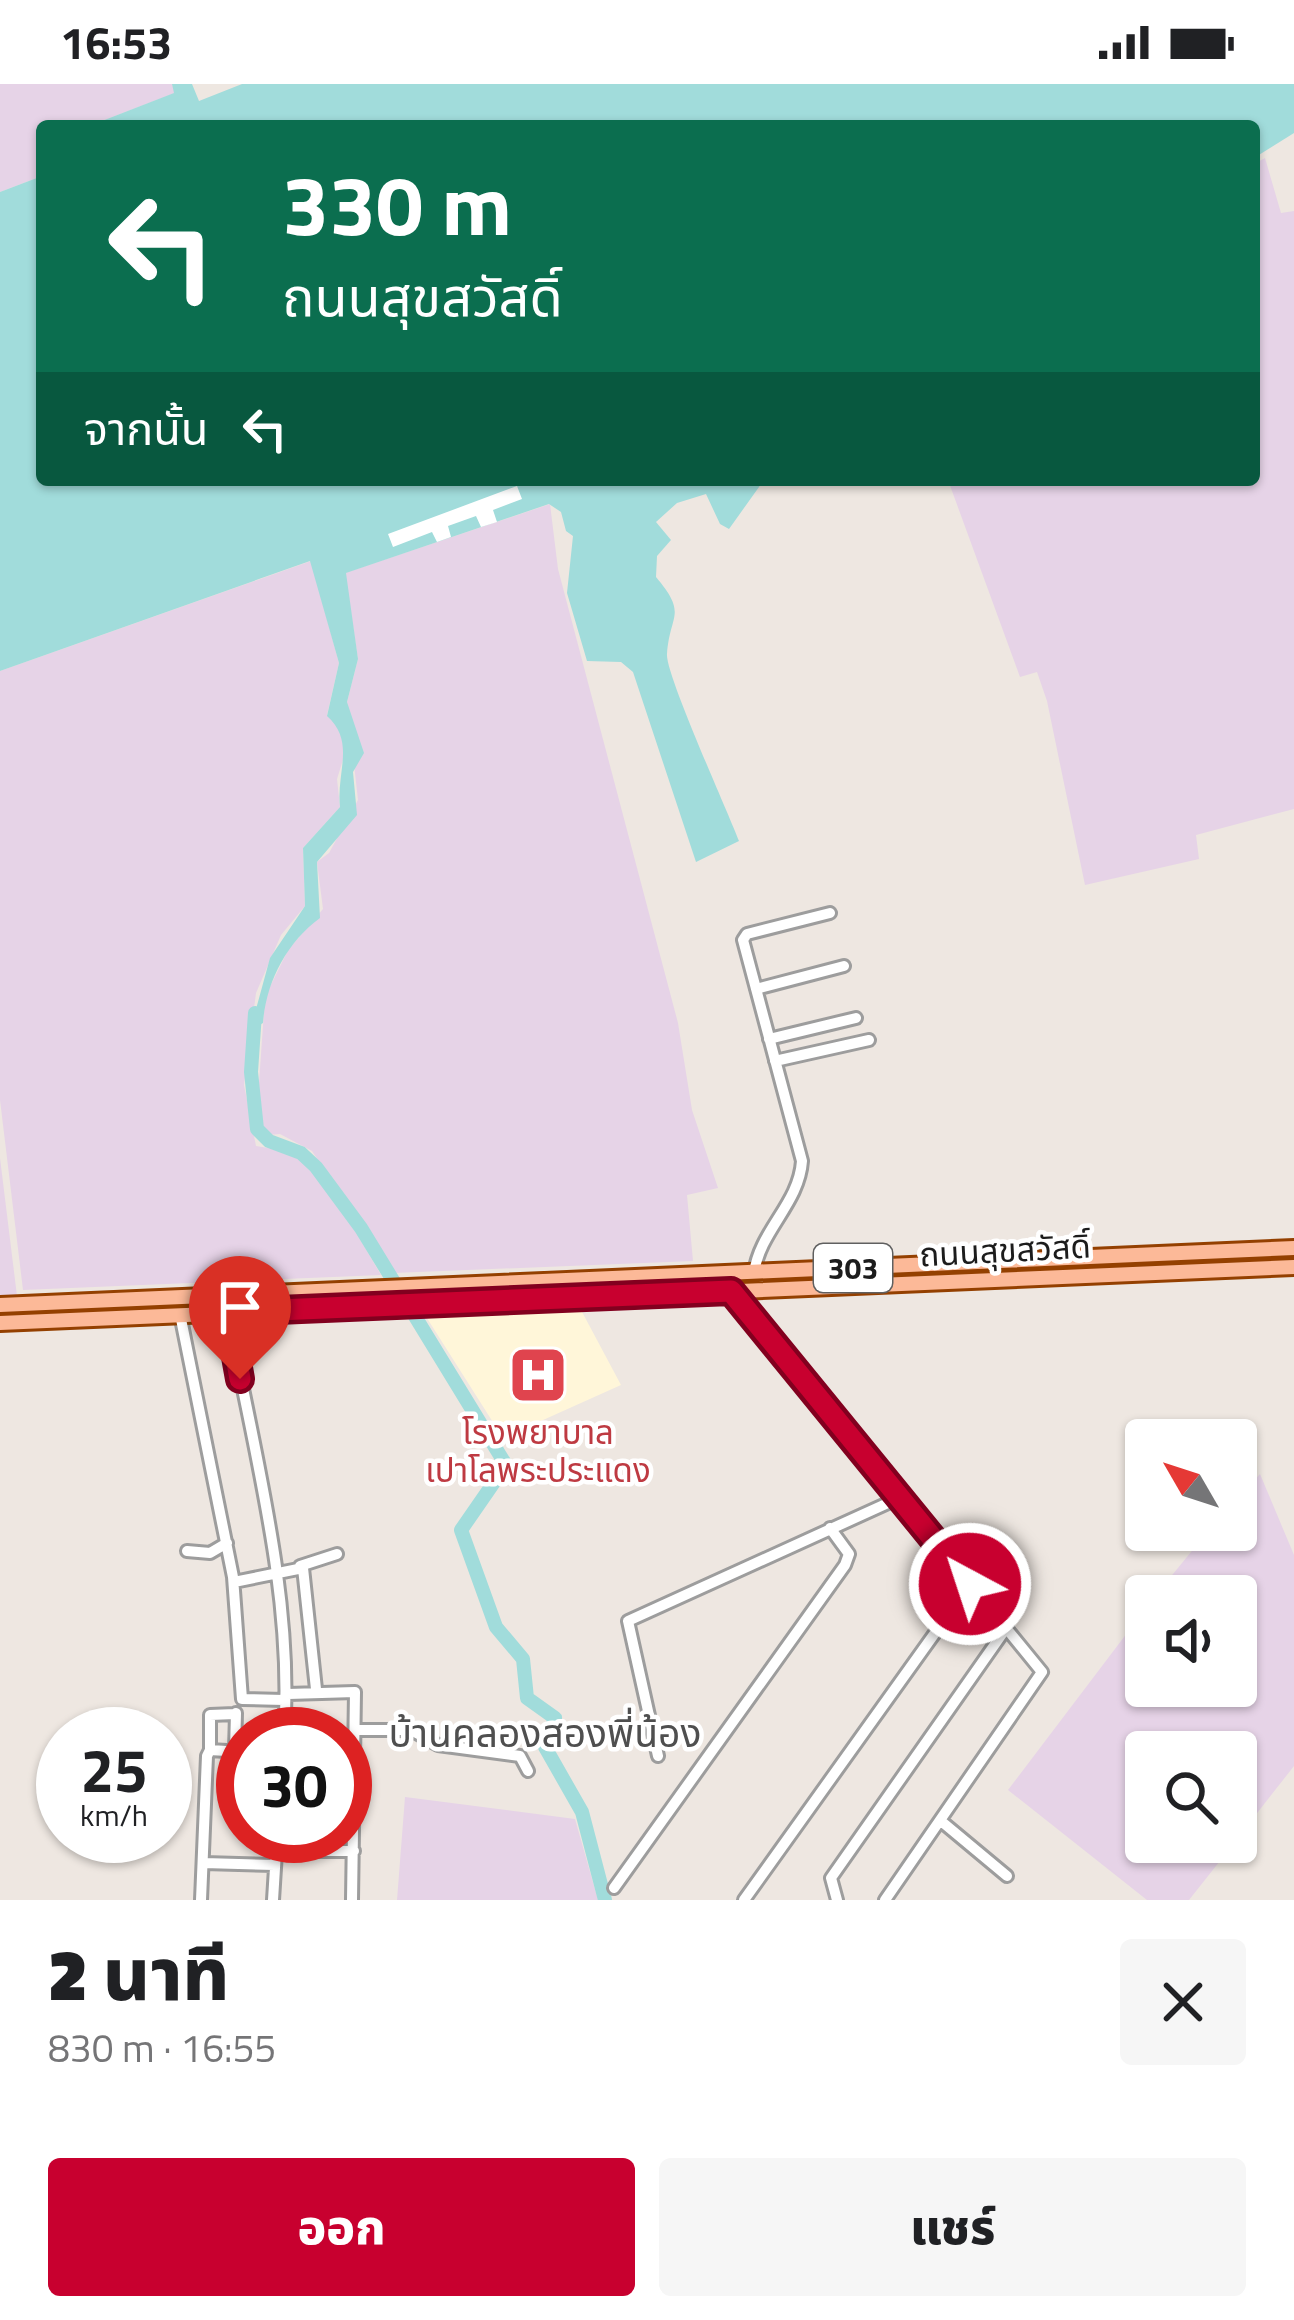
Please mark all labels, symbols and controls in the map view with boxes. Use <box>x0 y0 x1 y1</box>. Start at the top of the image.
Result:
text: 16:53 <box>60 8 172 76</box>
text: 330 m <box>282 140 512 268</box>
icon: left <box>84 168 240 324</box>
text: ถนนสุขสวัสดิ์ <box>282 255 563 337</box>
text: จากนั้น <box>84 394 208 462</box>
icon: left <box>232 396 298 462</box>
street label: ถนนสุขสวัสดิ์ <box>918 1221 1092 1279</box>
road number: 303 <box>814 1244 892 1292</box>
pin <box>189 1256 291 1379</box>
icon: arrive <box>207 1274 273 1340</box>
hospital icon: โรงพยาบาล เปาโลพระประแดง <box>507 1344 569 1406</box>
place label: โรงพยาบาล เปาโลพระประแดง <box>425 1407 651 1495</box>
north arrow <box>1125 1419 1257 1551</box>
map controls <box>1125 1419 1257 1863</box>
position arrow <box>907 1521 1033 1647</box>
button: sound <box>1125 1575 1257 1707</box>
district label: บ้านคลองสองพี่น้อง <box>389 1703 701 1762</box>
speed limit sign: 30 <box>216 1707 372 1863</box>
text: 25 <box>80 1724 148 1815</box>
button: search <box>1125 1731 1257 1863</box>
text: km/h <box>80 1792 148 1838</box>
text: 2 นาที <box>48 1918 229 2028</box>
button: close <box>1120 1939 1246 2065</box>
text: 830 m · 16:55 <box>48 2018 276 2077</box>
button: ออก <box>48 2158 635 2296</box>
button: แชร์ <box>659 2158 1246 2296</box>

